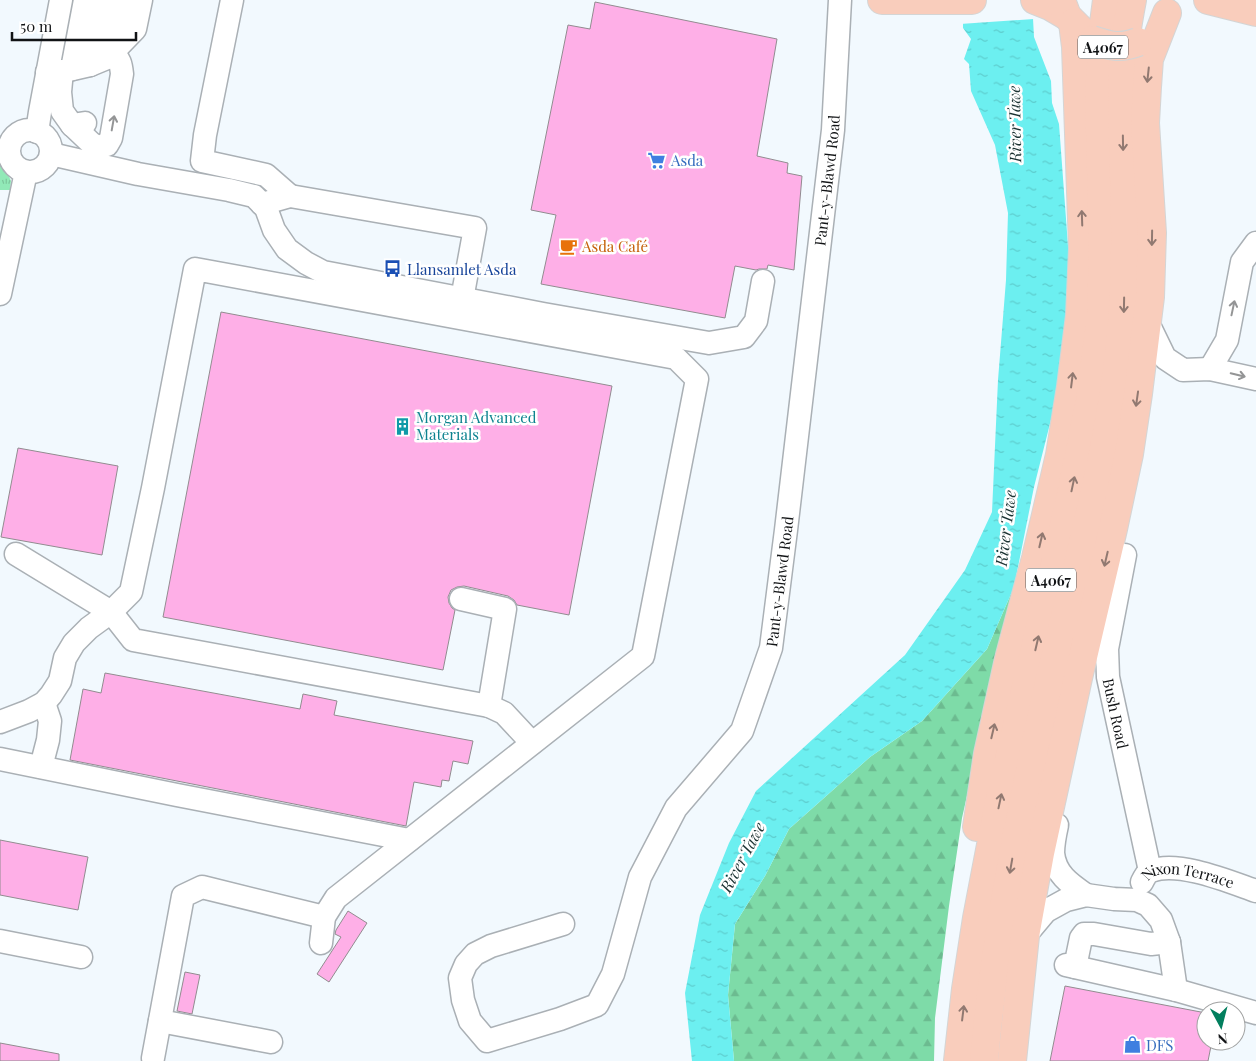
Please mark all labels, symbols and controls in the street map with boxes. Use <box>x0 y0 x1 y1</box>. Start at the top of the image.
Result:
scale bar <box>12 10 136 42</box>
text: 50 m <box>20 16 53 36</box>
road number: A4067 <box>1078 36 1128 58</box>
one-way arrow <box>1143 67 1153 83</box>
water label: River Tawe <box>1003 85 1025 163</box>
street label: Pant-y-Blawd Road <box>809 114 844 247</box>
one-way arrow <box>109 116 119 132</box>
one-way arrow <box>1118 134 1128 150</box>
supermarket icon: Asda <box>647 150 667 170</box>
place label: Asda <box>670 150 704 170</box>
one-way arrow <box>1078 211 1087 227</box>
one-way arrow <box>1147 229 1156 245</box>
cafe icon: Asda Café <box>558 236 578 256</box>
place label: Asda Café <box>581 236 648 256</box>
bus stop icon: Llansamlet Asda <box>383 259 403 279</box>
place label: Llansamlet Asda <box>407 259 517 279</box>
one-way arrow <box>1119 297 1128 313</box>
one-way arrow <box>1229 300 1239 316</box>
one-way arrow <box>1230 371 1246 380</box>
one-way arrow <box>1067 373 1077 389</box>
one-way arrow <box>1132 391 1142 407</box>
place label: Morgan Advanced Materials <box>416 407 537 444</box>
building icon: Morgan Advanced Materials <box>392 416 412 436</box>
one-way arrow <box>1069 477 1078 493</box>
water label: River Tawe <box>990 489 1020 568</box>
street label: Pant-y-Blawd Road <box>761 515 798 648</box>
one-way arrow <box>1036 532 1046 548</box>
one-way arrow <box>1101 550 1110 566</box>
road number: A4067 <box>1026 568 1076 592</box>
one-way arrow <box>1033 635 1042 651</box>
street label: Bush Road <box>1099 676 1133 751</box>
one-way arrow <box>989 724 998 740</box>
one-way arrow <box>996 793 1005 809</box>
water label: River Tawe <box>714 818 769 897</box>
one-way arrow <box>1006 857 1016 873</box>
street label: Nixon Terrace <box>1136 858 1237 892</box>
north arrow <box>1196 1001 1246 1051</box>
one-way arrow <box>958 1005 968 1021</box>
text: N <box>1216 1029 1229 1049</box>
shop icon: DFS <box>1122 1035 1142 1055</box>
place label: DFS <box>1146 1035 1173 1055</box>

